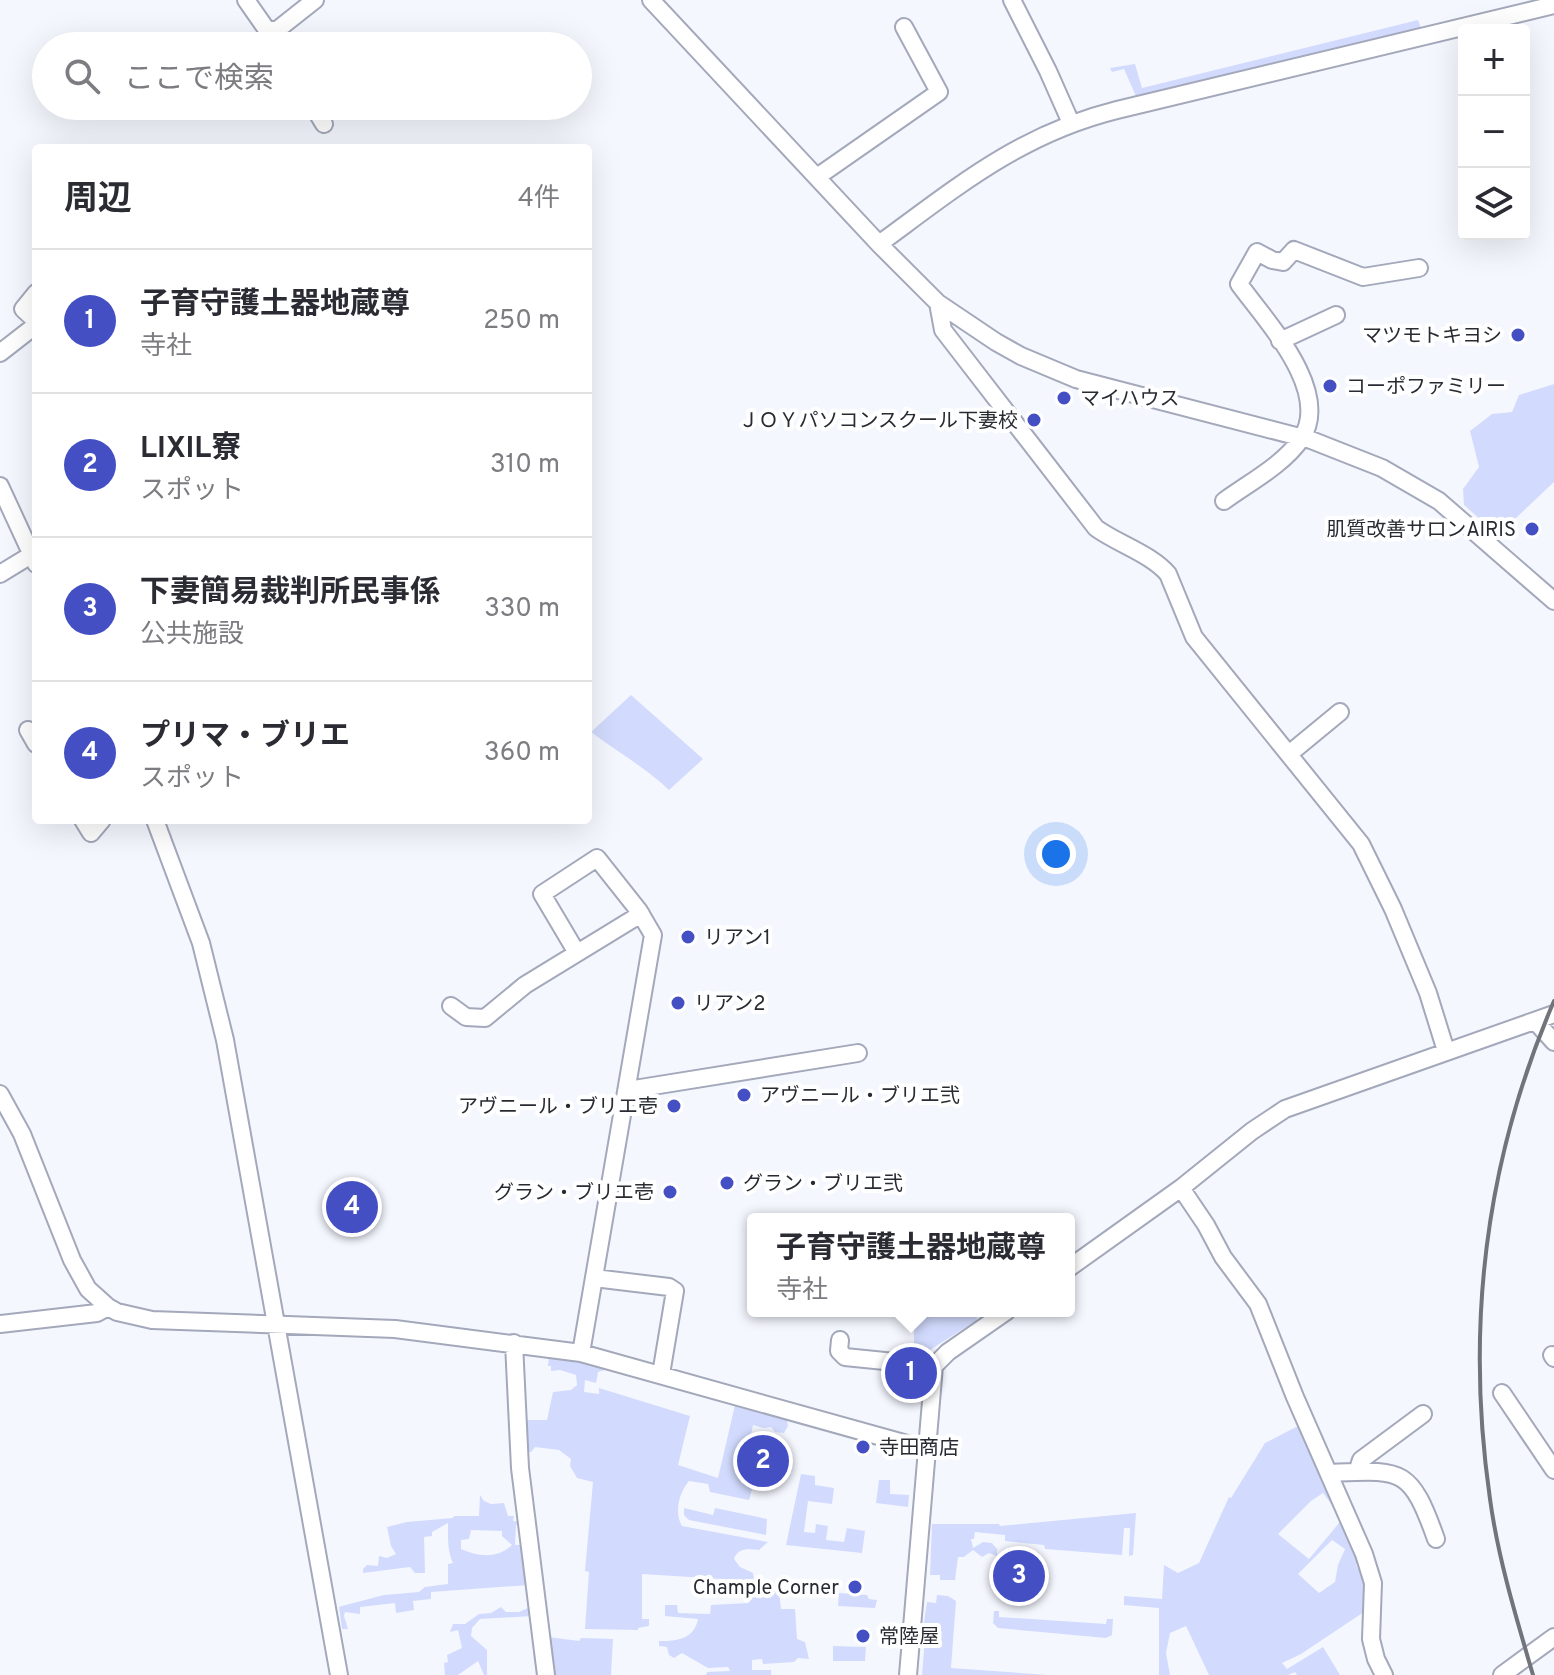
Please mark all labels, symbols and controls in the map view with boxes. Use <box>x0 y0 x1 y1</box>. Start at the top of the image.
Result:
map controls <box>1458 24 1530 240</box>
button: + <box>1458 24 1530 96</box>
search box <box>32 32 592 120</box>
icon: search <box>60 54 104 98</box>
text: ここで検索 <box>124 62 274 99</box>
button: − <box>1458 96 1530 168</box>
button: layers <box>1458 168 1530 240</box>
text: 周辺 <box>64 179 132 222</box>
text: 4件 <box>518 183 560 216</box>
text: 子育守護土器地蔵尊 <box>140 287 410 324</box>
text: 1 <box>85 305 95 338</box>
text: 250 m <box>483 305 560 338</box>
place label: マツモトキヨシ <box>1362 324 1502 350</box>
marker: マツモトキヨシ <box>1509 326 1527 344</box>
text: 寺社 <box>140 331 192 364</box>
place label: コーポファミリー <box>1346 375 1506 401</box>
marker: コーポファミリー <box>1321 377 1339 395</box>
place label: マイハウス <box>1080 387 1180 413</box>
marker: マイハウス <box>1055 389 1073 407</box>
place label: ＪＯＹパソコンスクール下妻校 <box>738 409 1018 435</box>
marker: ＪＯＹパソコンスクール下妻校 <box>1025 411 1043 429</box>
text: LIXIL寮 <box>140 431 241 468</box>
text: 2 <box>82 449 98 482</box>
text: 310 m <box>490 449 560 482</box>
text: スポット <box>140 475 244 508</box>
place label: 肌質改善サロンAIRIS <box>1326 518 1516 544</box>
marker: 肌質改善サロンAIRIS <box>1523 520 1541 538</box>
text: 下妻簡易裁判所民事係 <box>140 575 440 612</box>
text: 3 <box>82 593 98 626</box>
text: 330 m <box>484 593 560 626</box>
text: 公共施設 <box>140 619 244 652</box>
text: プリマ・ブリエ <box>140 719 350 756</box>
text: 4 <box>82 737 98 770</box>
text: 360 m <box>484 737 560 770</box>
text: スポット <box>140 763 244 796</box>
your location <box>1036 834 1076 874</box>
place label: リアン1 <box>704 926 771 952</box>
marker: リアン1 <box>679 928 697 946</box>
place label: リアン2 <box>694 992 765 1018</box>
marker: リアン2 <box>669 994 687 1012</box>
place label: アヴニール・ブリエ弐 <box>760 1084 960 1110</box>
marker: アヴニール・ブリエ弐 <box>735 1086 753 1104</box>
place label: アヴニール・ブリエ壱 <box>458 1095 658 1121</box>
marker: アヴニール・ブリエ壱 <box>665 1097 683 1115</box>
place label: グラン・ブリエ弐 <box>743 1172 903 1198</box>
marker: グラン・ブリエ弐 <box>718 1174 736 1192</box>
pin: 4 <box>326 1177 378 1237</box>
place label: グラン・ブリエ壱 <box>494 1181 654 1207</box>
marker: グラン・ブリエ壱 <box>661 1183 679 1201</box>
popup <box>747 1213 1075 1317</box>
text: 子育守護土器地蔵尊 <box>776 1231 1046 1268</box>
text: 寺社 <box>776 1275 828 1308</box>
pin: 1 <box>885 1343 937 1403</box>
pin: 2 <box>737 1431 789 1491</box>
place label: 寺田商店 <box>879 1436 959 1462</box>
marker: 寺田商店 <box>854 1438 872 1456</box>
pin: 3 <box>993 1546 1045 1606</box>
place label: Chample Corner <box>693 1576 839 1602</box>
marker: Chample Corner <box>846 1578 864 1596</box>
place label: 常陸屋 <box>879 1625 939 1651</box>
marker: 常陸屋 <box>854 1627 872 1645</box>

